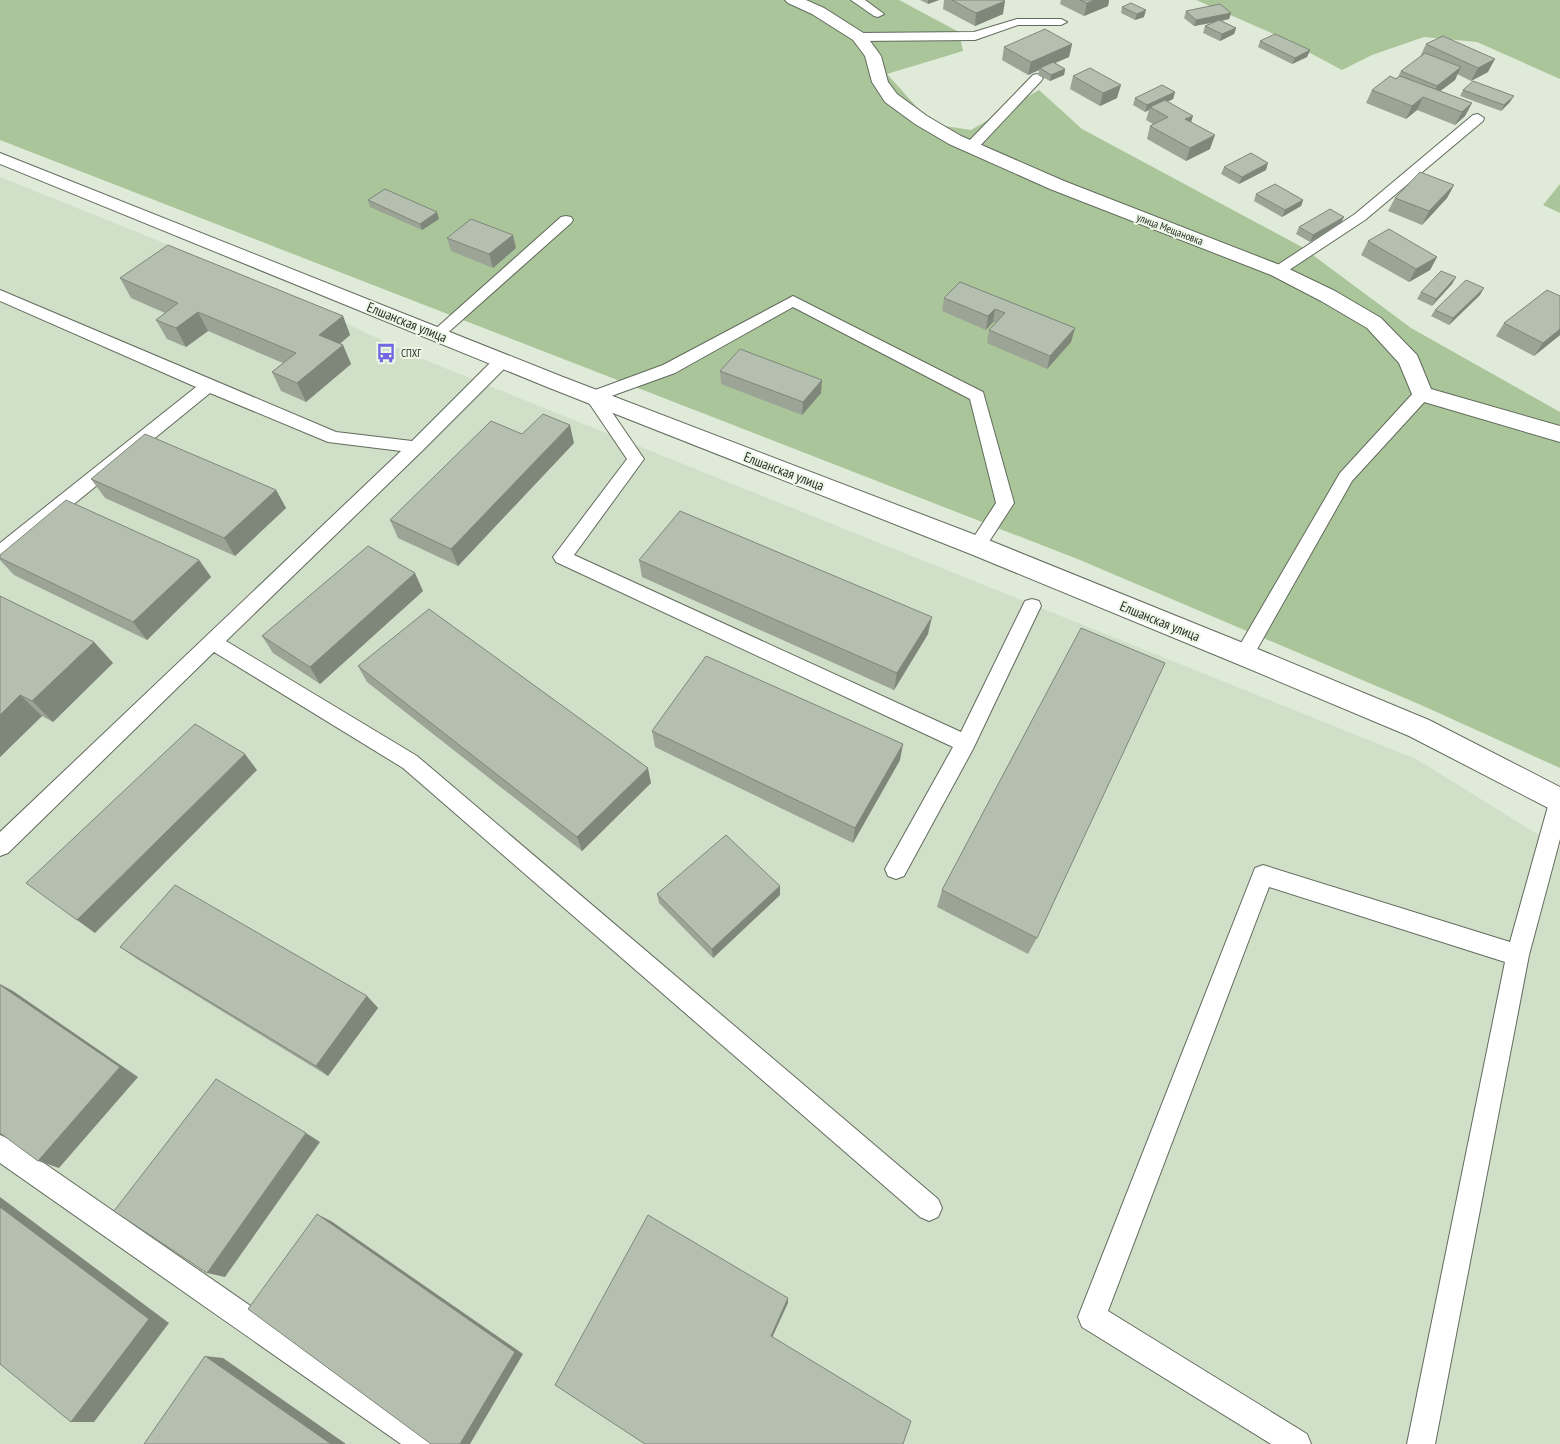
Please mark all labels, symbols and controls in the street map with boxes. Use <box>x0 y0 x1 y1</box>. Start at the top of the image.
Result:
street label: улица Мещановка <box>1135 210 1205 248</box>
street label: Елшанская улица <box>364 298 450 346</box>
bus stop icon: СПХГ <box>375 342 397 364</box>
place label: СПХГ <box>401 346 422 360</box>
street label: Елшанская улица <box>741 447 827 495</box>
street label: Елшанская улица <box>1117 597 1203 645</box>

